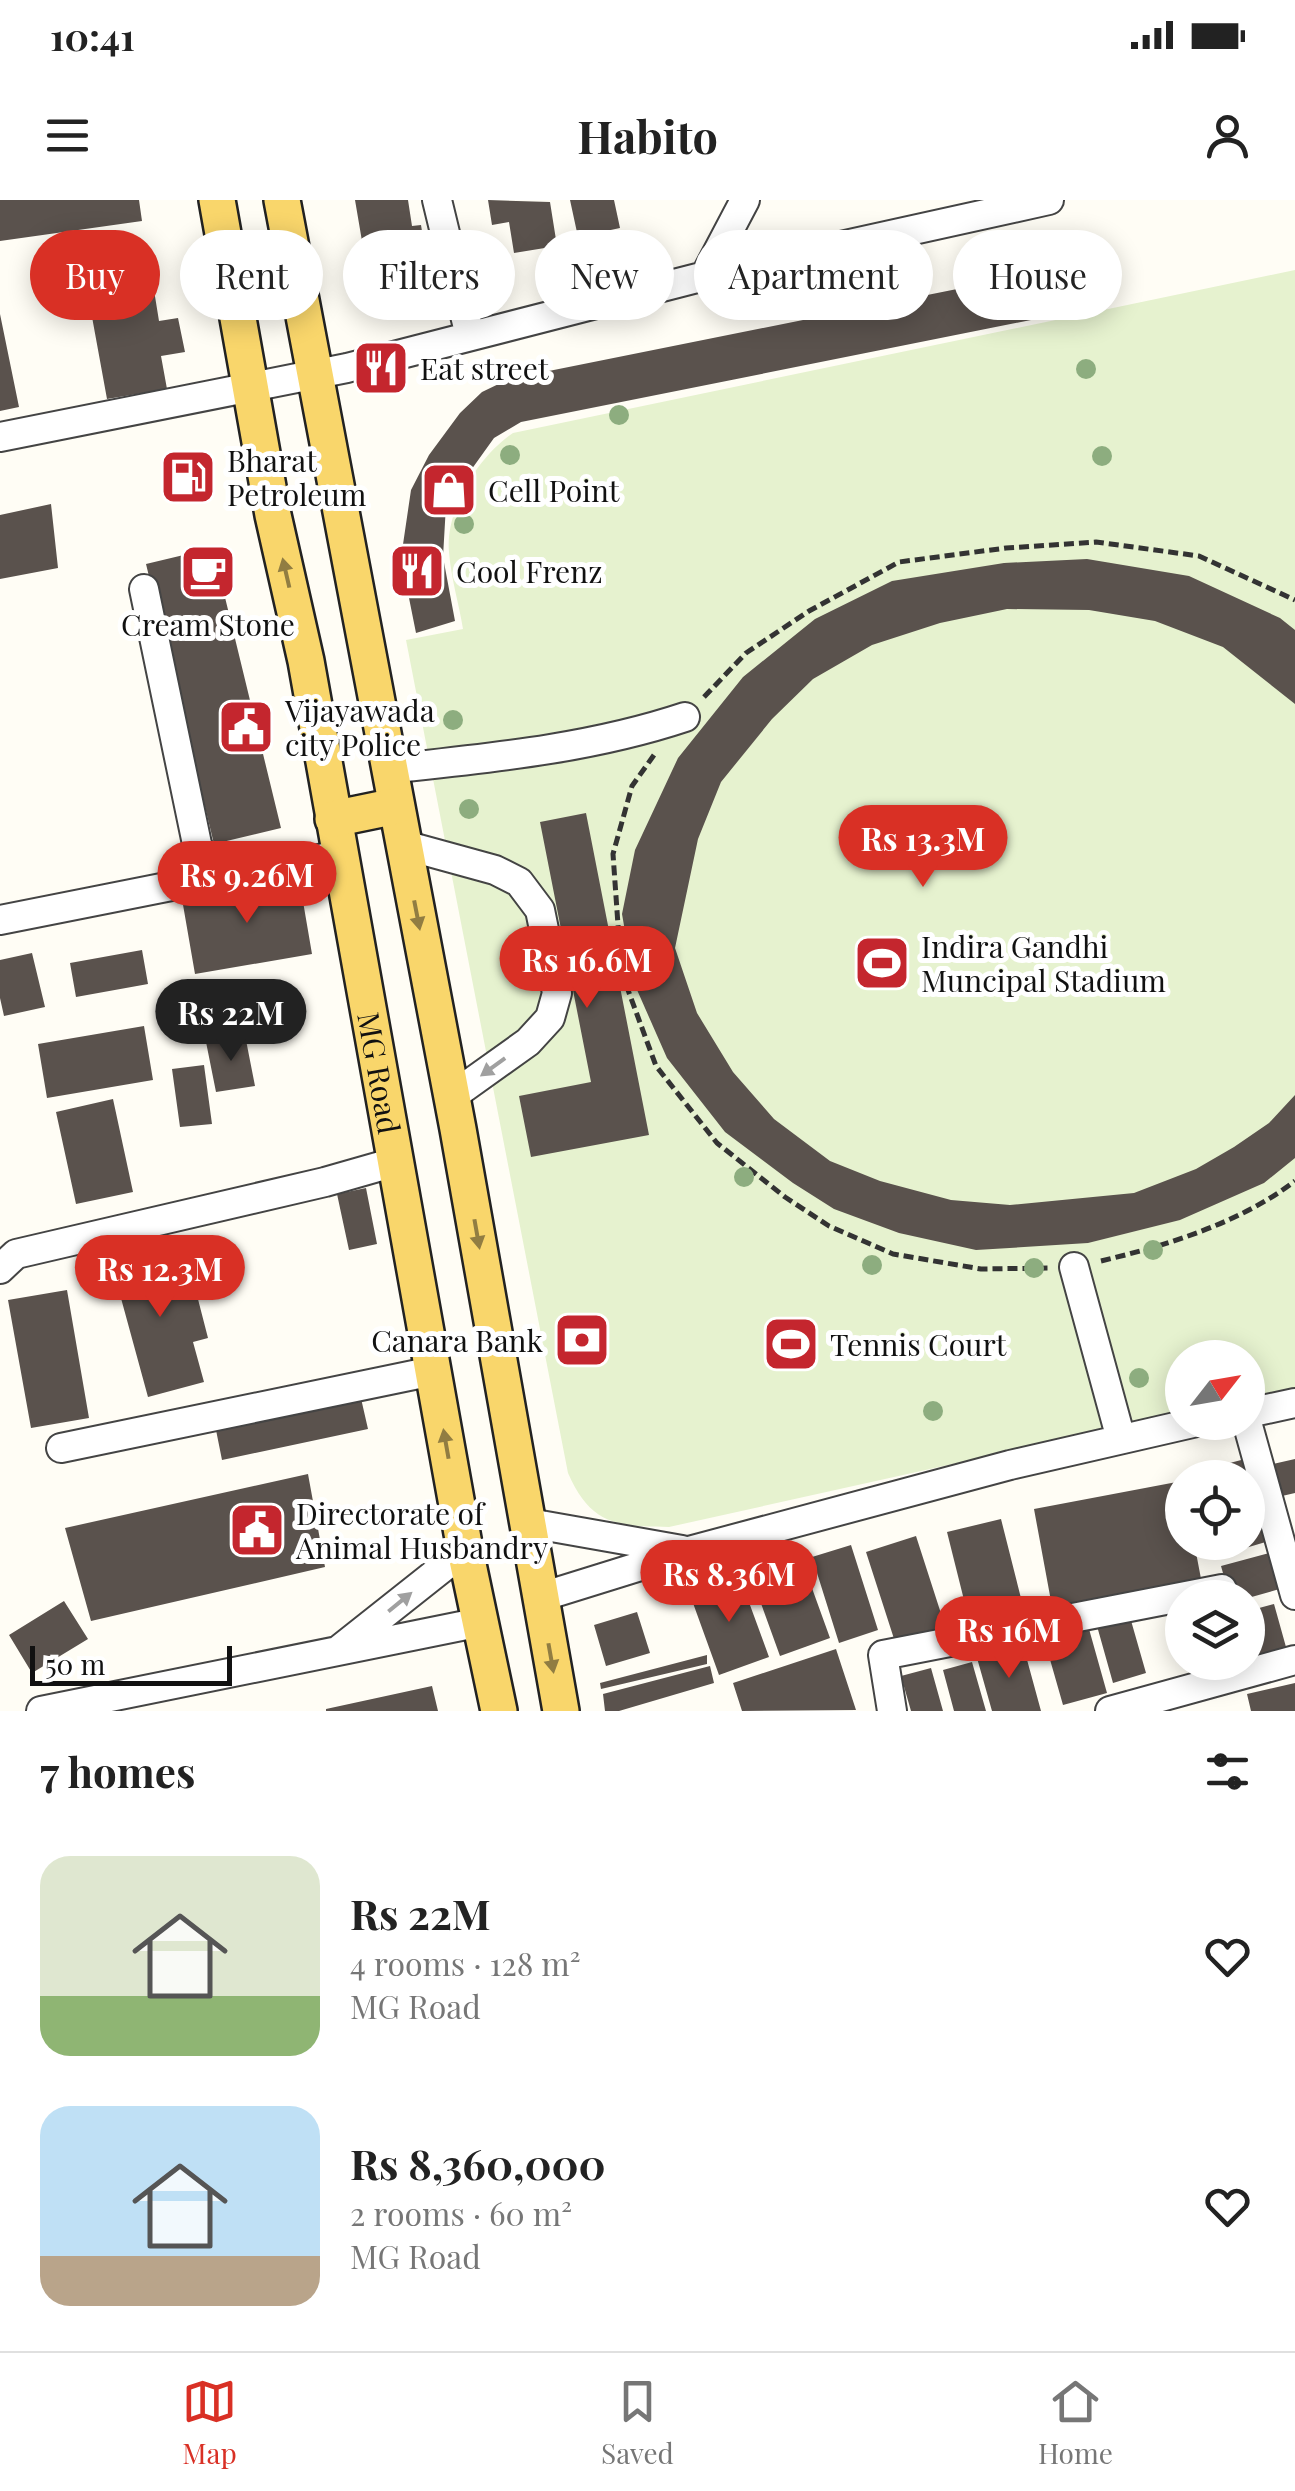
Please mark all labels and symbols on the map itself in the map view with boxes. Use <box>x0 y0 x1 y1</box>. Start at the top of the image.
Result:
restaurant icon: Eat street <box>351 338 411 398</box>
place label: Eat street <box>420 348 549 388</box>
place label: Bharat Petroleum <box>227 440 367 514</box>
fuel station icon: Bharat Petroleum <box>158 447 218 507</box>
shop icon: Cell Point <box>419 460 479 520</box>
place label: Cell Point <box>488 470 620 510</box>
restaurant icon: Cool Frenz <box>387 541 447 601</box>
cafe icon: Cream Stone <box>178 542 238 602</box>
place label: Cool Frenz <box>456 551 602 591</box>
one-way arrow <box>278 558 293 589</box>
place label: Cream Stone <box>121 604 295 644</box>
place label: Vijayawada city Police <box>284 690 435 764</box>
public building icon: Vijayawada city Police <box>216 697 276 757</box>
pin: Rs 13.3M <box>820 805 1026 890</box>
pin: Rs 9.26M <box>144 841 350 926</box>
one-way arrow <box>410 900 425 931</box>
pin: Rs 16.6M <box>484 926 690 1011</box>
place label: Indira Gandhi Muncipal Stadium <box>921 926 1166 1000</box>
sports icon: Indira Gandhi Muncipal Stadium <box>852 933 912 993</box>
pin: Rs 22M <box>150 979 312 1064</box>
street label: MG Road <box>349 1009 410 1137</box>
one-way arrow <box>480 1057 507 1076</box>
one-way arrow <box>470 1219 485 1251</box>
pin: Rs 12.3M <box>57 1235 263 1320</box>
bank icon: Canara Bank <box>552 1310 612 1370</box>
sports icon: Tennis Court <box>761 1314 821 1374</box>
place label: Canara Bank <box>371 1320 543 1360</box>
place label: Tennis Court <box>830 1324 1007 1364</box>
north arrow <box>1165 1340 1265 1440</box>
one-way arrow <box>438 1428 453 1459</box>
place label: Directorate of Animal Husbandry <box>295 1493 548 1567</box>
public building icon: Directorate of Animal Husbandry <box>227 1500 287 1560</box>
pin: Rs 8.36M <box>626 1540 832 1625</box>
one-way arrow <box>388 1592 413 1613</box>
pin: Rs 16M <box>928 1596 1090 1681</box>
scale bar <box>30 1641 232 1686</box>
one-way arrow <box>544 1643 559 1674</box>

